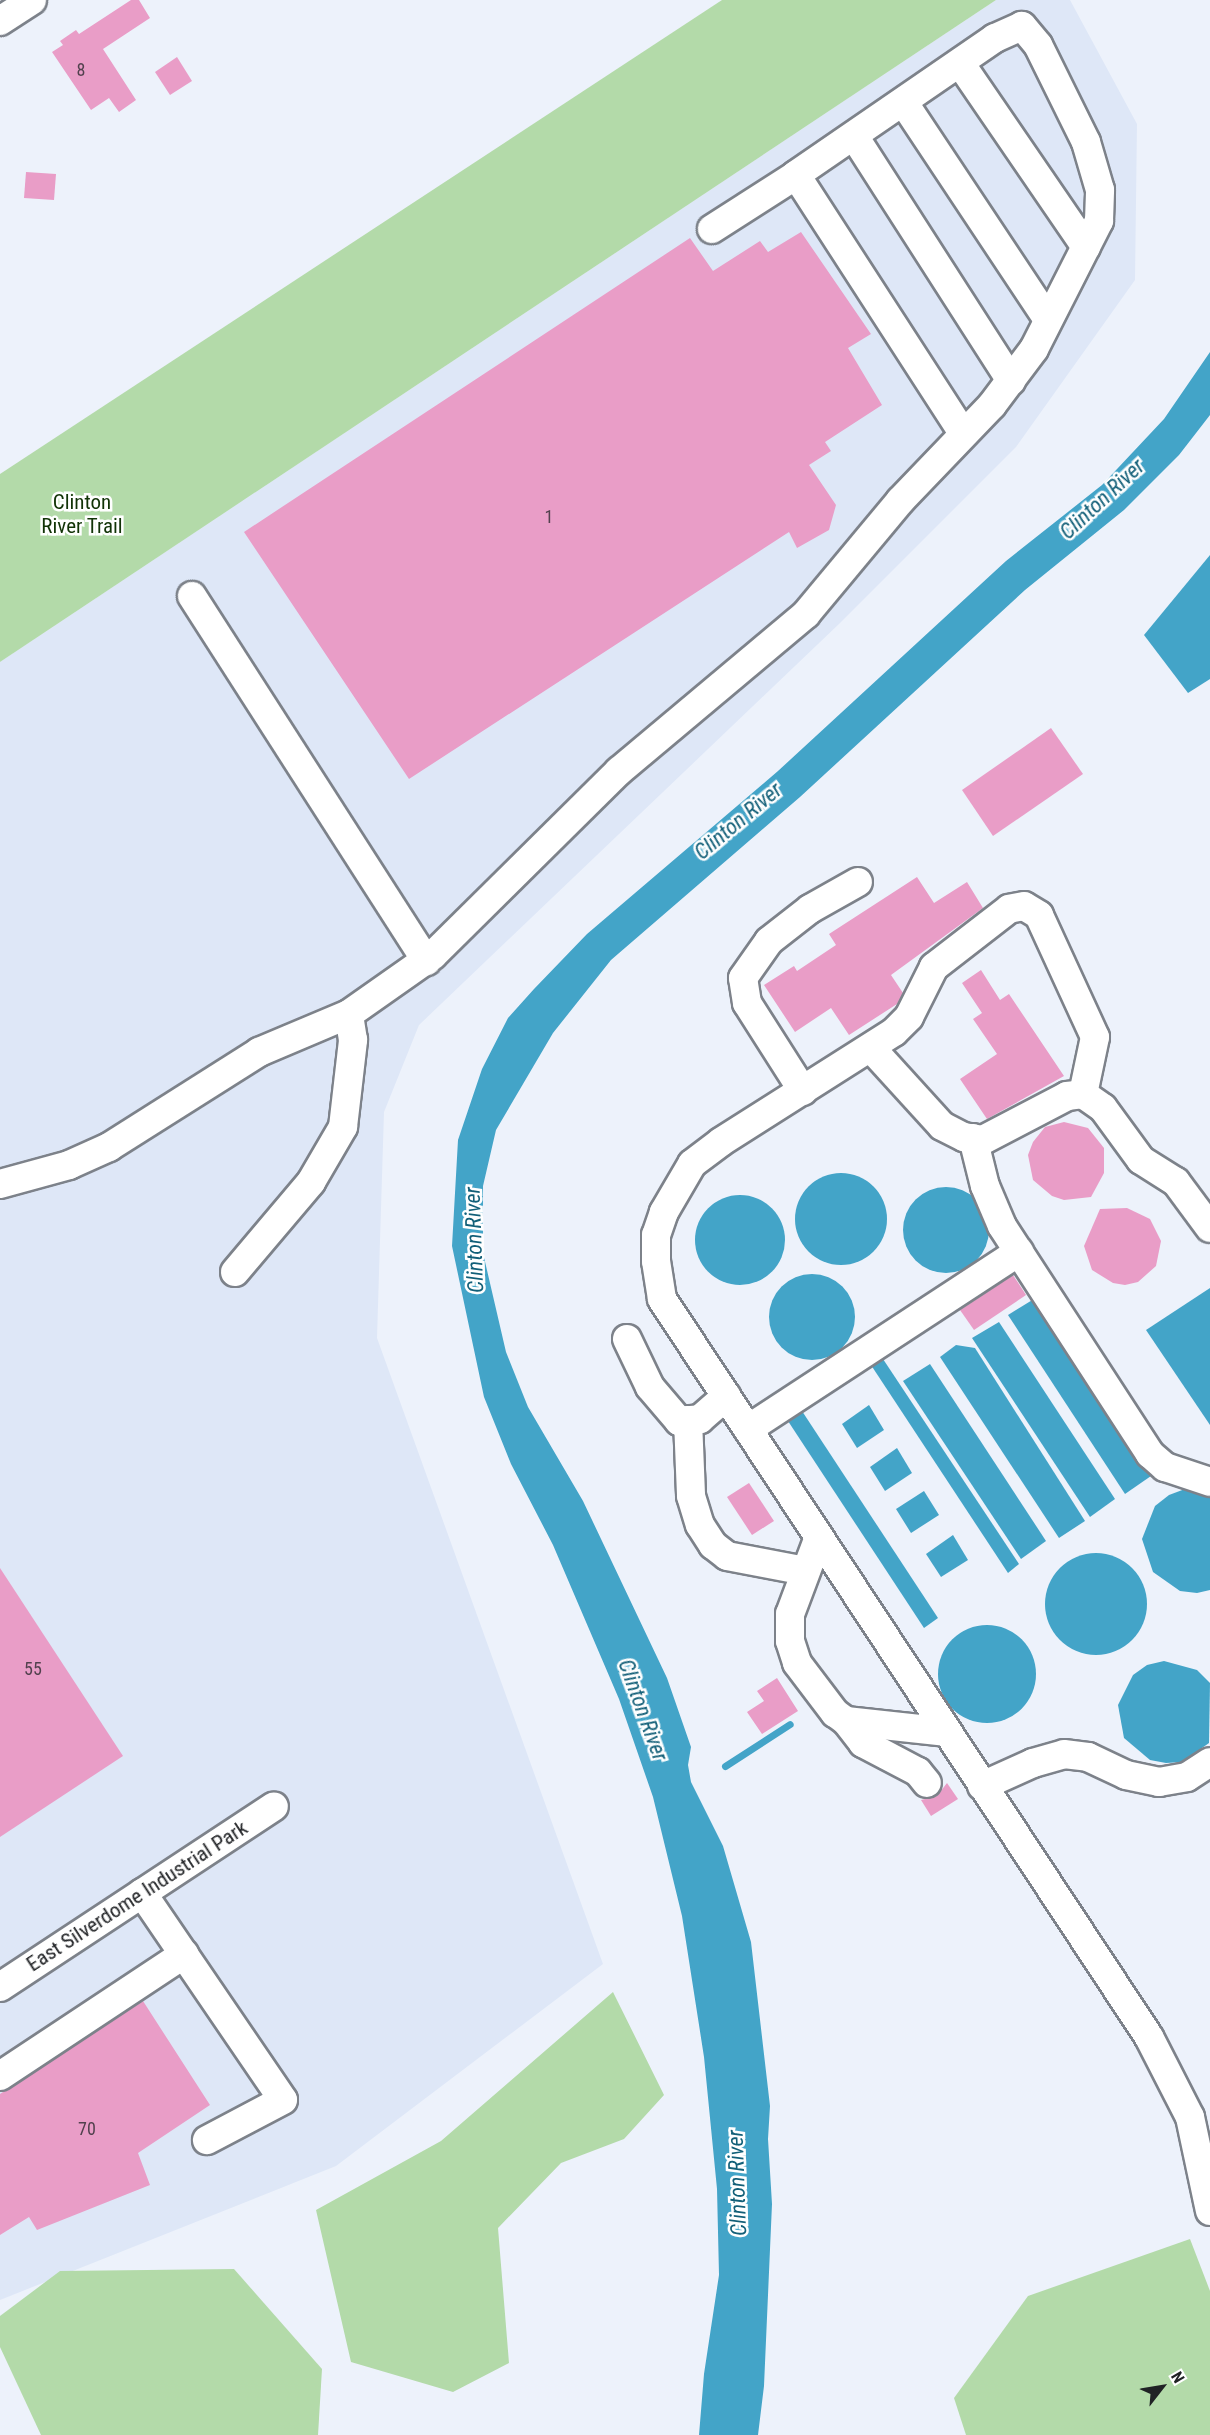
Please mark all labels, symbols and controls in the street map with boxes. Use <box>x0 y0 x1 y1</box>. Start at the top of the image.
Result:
house number: 8 <box>77 59 85 81</box>
water label: Clinton River <box>1054 453 1150 545</box>
park label: Clinton River Trail <box>41 489 123 539</box>
house number: 1 <box>545 506 553 528</box>
water label: Clinton River <box>689 777 787 865</box>
water label: Clinton River <box>459 1187 489 1293</box>
water label: Clinton River <box>612 1656 674 1764</box>
house number: 55 <box>24 1658 42 1680</box>
street label: East Silverdome Industrial Park <box>22 1815 252 1977</box>
house number: 70 <box>78 2118 96 2140</box>
water label: Clinton River <box>722 2130 752 2236</box>
north arrow <box>1132 2357 1192 2417</box>
text: N <box>1167 2368 1189 2387</box>

